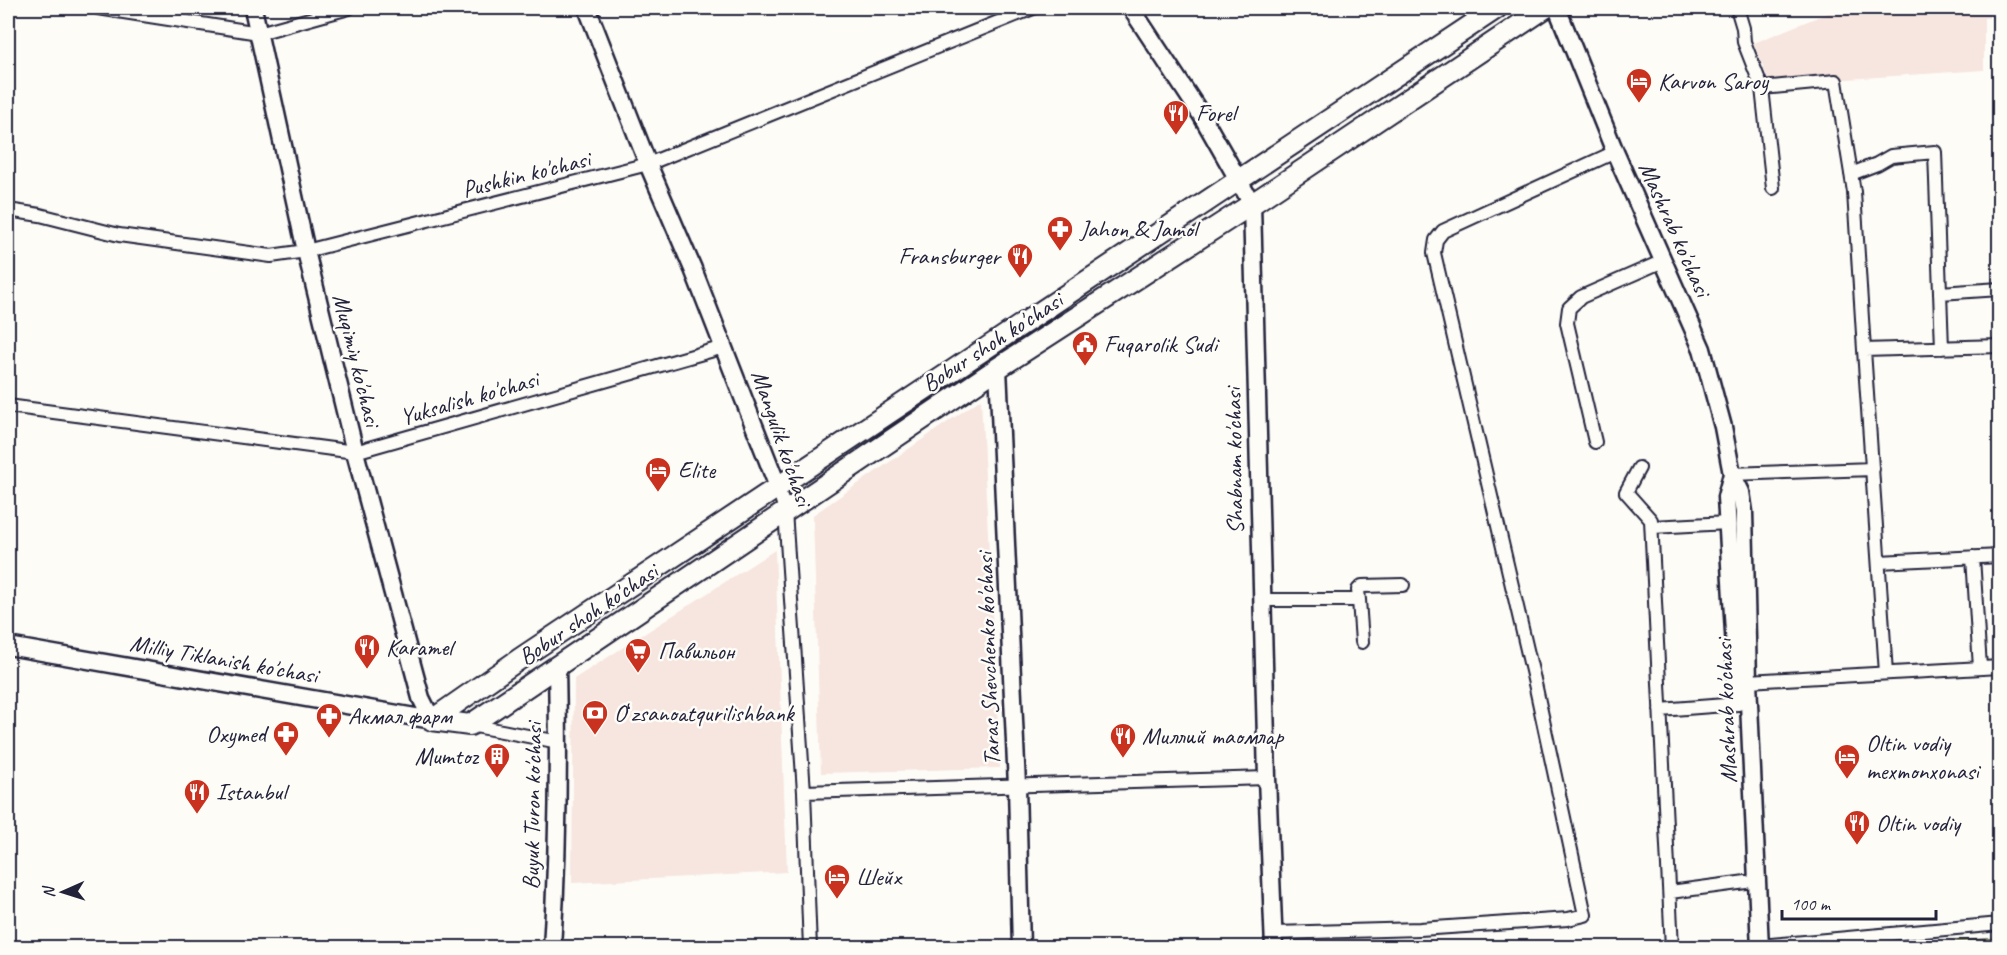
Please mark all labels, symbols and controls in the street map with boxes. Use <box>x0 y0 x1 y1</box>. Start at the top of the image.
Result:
hotel icon: Karvon Saroy <box>1624 66 1654 104</box>
place label: Karvon Saroy <box>1658 66 1770 96</box>
restaurant icon: Forel <box>1161 98 1191 136</box>
place label: Forel <box>1196 98 1239 128</box>
street label: Pushkin ko'chasi <box>459 143 596 204</box>
street label: Mashrab ko'chasi <box>1632 157 1719 303</box>
pharmacy icon: Jahon & Jamol <box>1045 214 1075 252</box>
place label: Jahon & Jamol <box>1079 214 1201 244</box>
place label: Fransburger <box>898 241 1002 271</box>
restaurant icon: Fransburger <box>1005 241 1035 279</box>
street label: Bobur shoh ko'chasi <box>916 284 1070 399</box>
street label: Muqimiy ko'chasi <box>326 291 389 432</box>
public building icon: Fuqarolik Sudi <box>1070 329 1100 367</box>
place label: Fuqarolik Sudi <box>1104 329 1220 359</box>
street label: Yuksalish ko'chasi <box>396 363 544 432</box>
street label: Mangulik ko'chasi <box>745 366 820 512</box>
street label: Shabnam ko'chasi <box>1218 385 1250 535</box>
hotel icon: Elite <box>643 455 673 493</box>
place label: Elite <box>678 455 717 485</box>
street label: Taras Shevchenko ko'chasi <box>969 549 1007 766</box>
street label: Bobur shoh ko'chasi <box>513 555 666 672</box>
street label: Milliy Tiklanish ko'chasi <box>128 628 323 691</box>
restaurant icon: Karamel <box>352 632 382 670</box>
place label: Karamel <box>386 632 456 662</box>
supermarket icon: Павильон <box>623 636 653 674</box>
place label: Павильон <box>658 636 737 666</box>
street label: Mashrab ko'chasi <box>1708 636 1744 783</box>
bank icon: Oʻzsanoatqurilishbank <box>580 698 610 736</box>
place label: Oʻzsanoatqurilishbank <box>614 698 796 728</box>
pharmacy icon: Акмал фарм <box>314 701 344 739</box>
place label: Акмал фарм <box>348 701 453 731</box>
place label: Oxymed <box>206 719 270 749</box>
pharmacy icon: Oxymed <box>271 719 301 757</box>
street label: Buyuk Turon ko'chasi <box>516 720 549 890</box>
restaurant icon: Миллий таомлар <box>1108 721 1138 759</box>
place label: Миллий таомлар <box>1142 721 1284 751</box>
place label: Oltin vodiy mexmonxonasi <box>1866 728 1981 786</box>
place label: Mumtoz <box>415 741 479 771</box>
building icon: Mumtoz <box>482 741 512 779</box>
hotel icon: Oltin vodiy mexmonxonasi <box>1832 742 1862 780</box>
restaurant icon: Istanbul <box>182 777 212 815</box>
place label: Istanbul <box>216 777 290 807</box>
restaurant icon: Oltin vodiy <box>1842 808 1872 846</box>
place label: Oltin vodiy <box>1876 808 1962 838</box>
north arrow <box>33 862 93 922</box>
hotel icon: Шейх <box>822 862 852 900</box>
place label: Шейх <box>856 862 903 892</box>
scale bar <box>1782 883 1936 921</box>
text: N <box>39 884 59 898</box>
text: 100 m <box>1791 893 1832 915</box>

